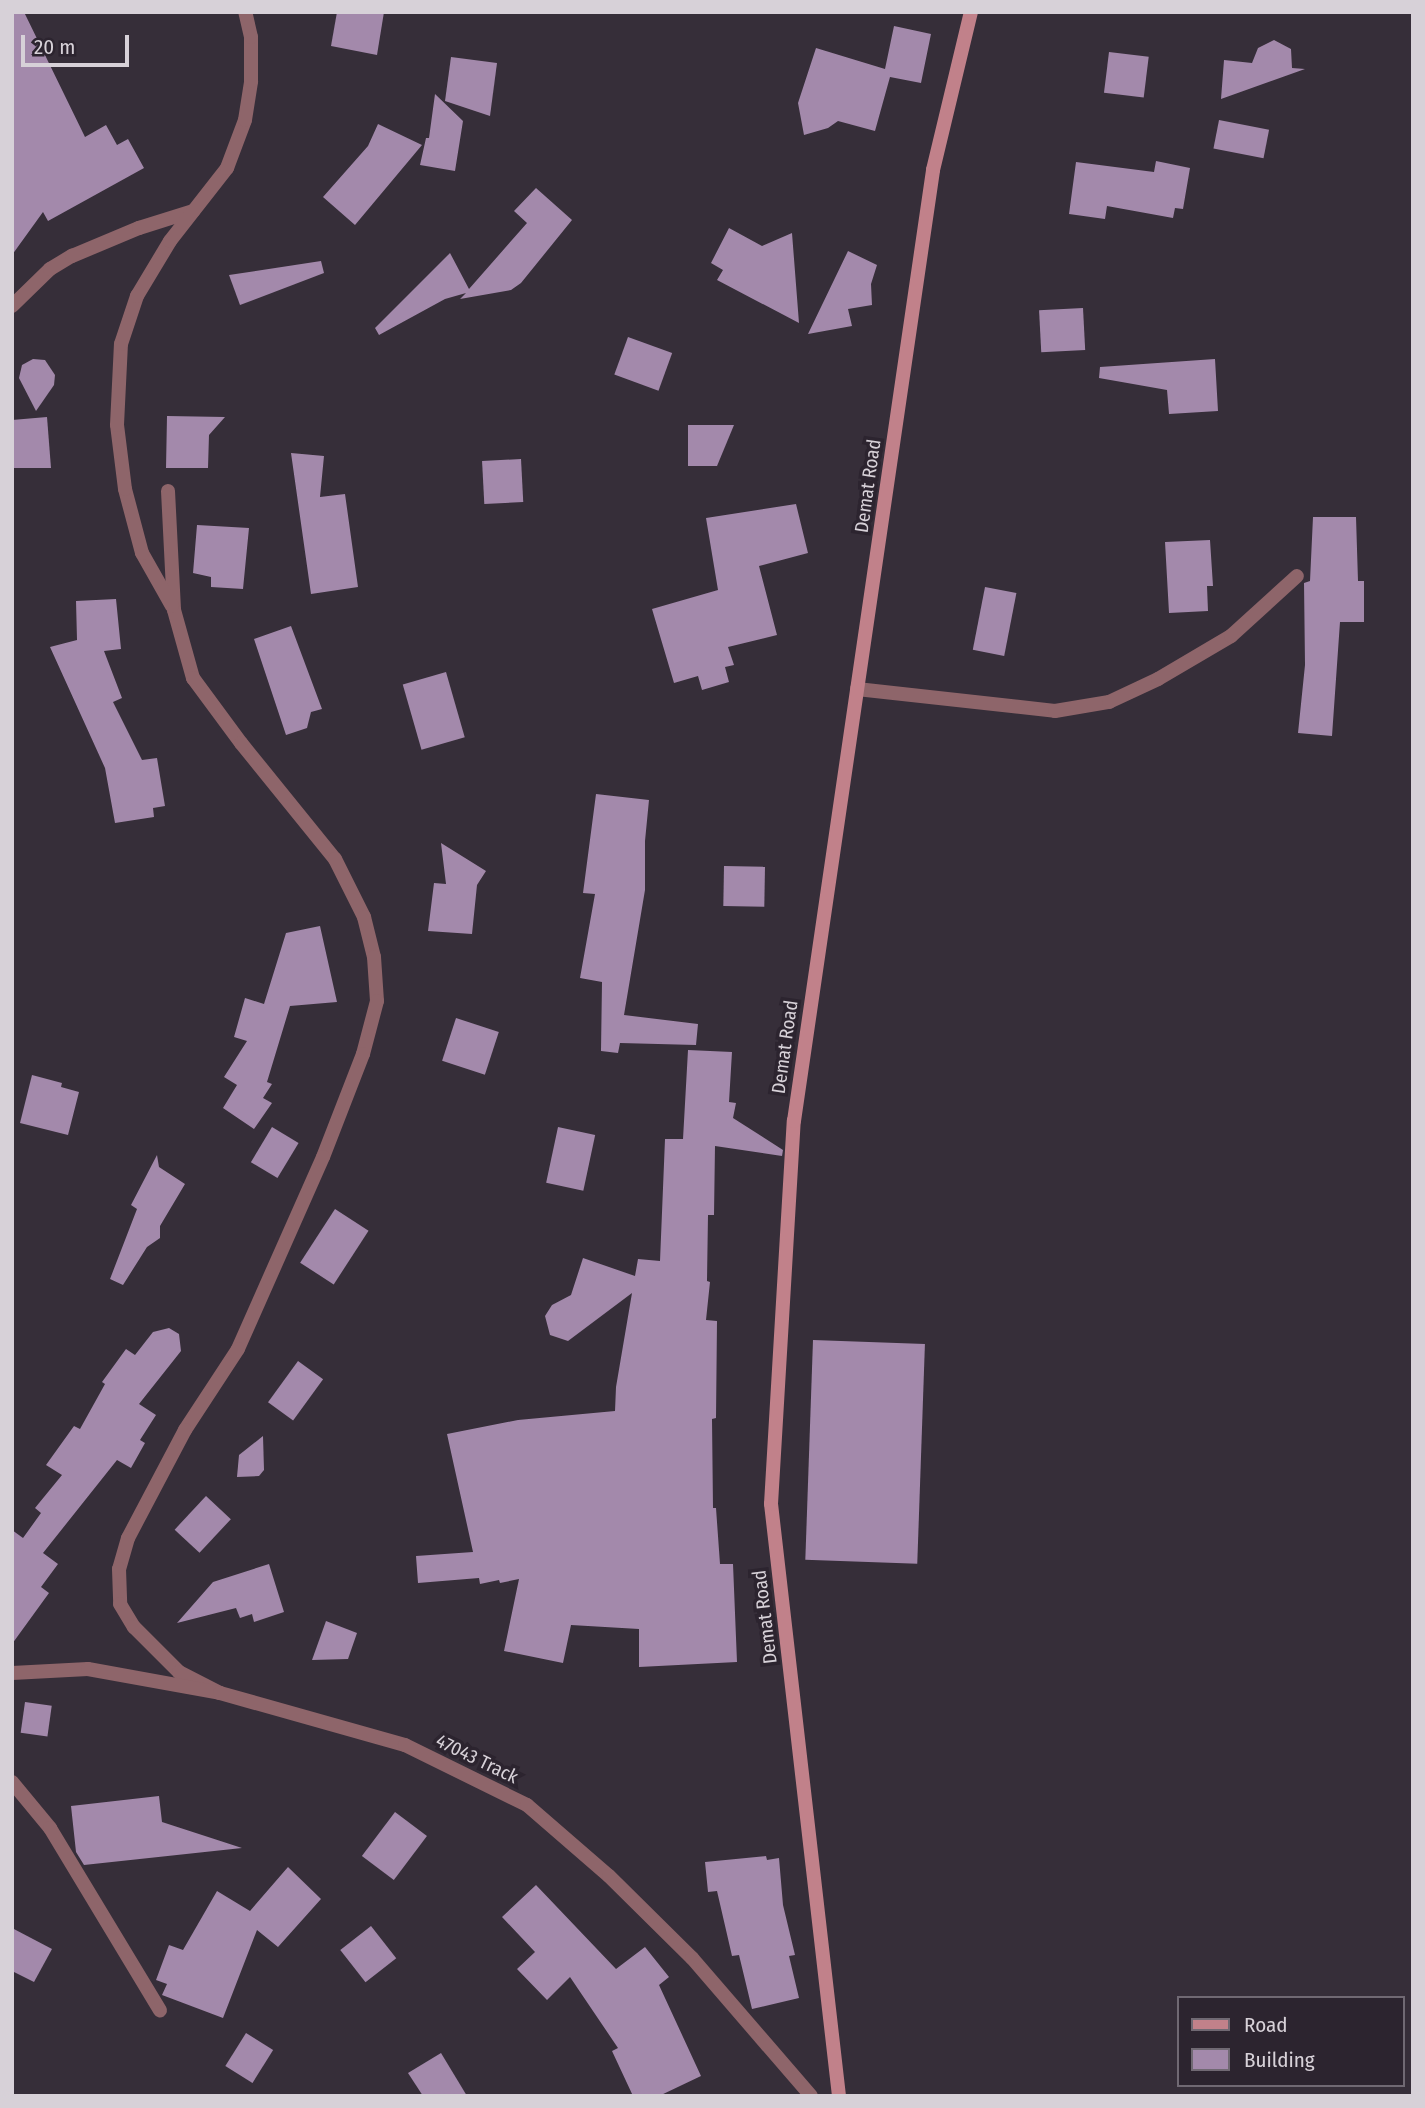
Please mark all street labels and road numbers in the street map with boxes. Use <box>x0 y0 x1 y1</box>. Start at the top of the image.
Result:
street label: Demat Road <box>850 438 886 534</box>
street label: Demat Road <box>767 999 803 1095</box>
street label: Demat Road <box>748 1569 782 1665</box>
street label: 47043 Track <box>432 1729 522 1789</box>

